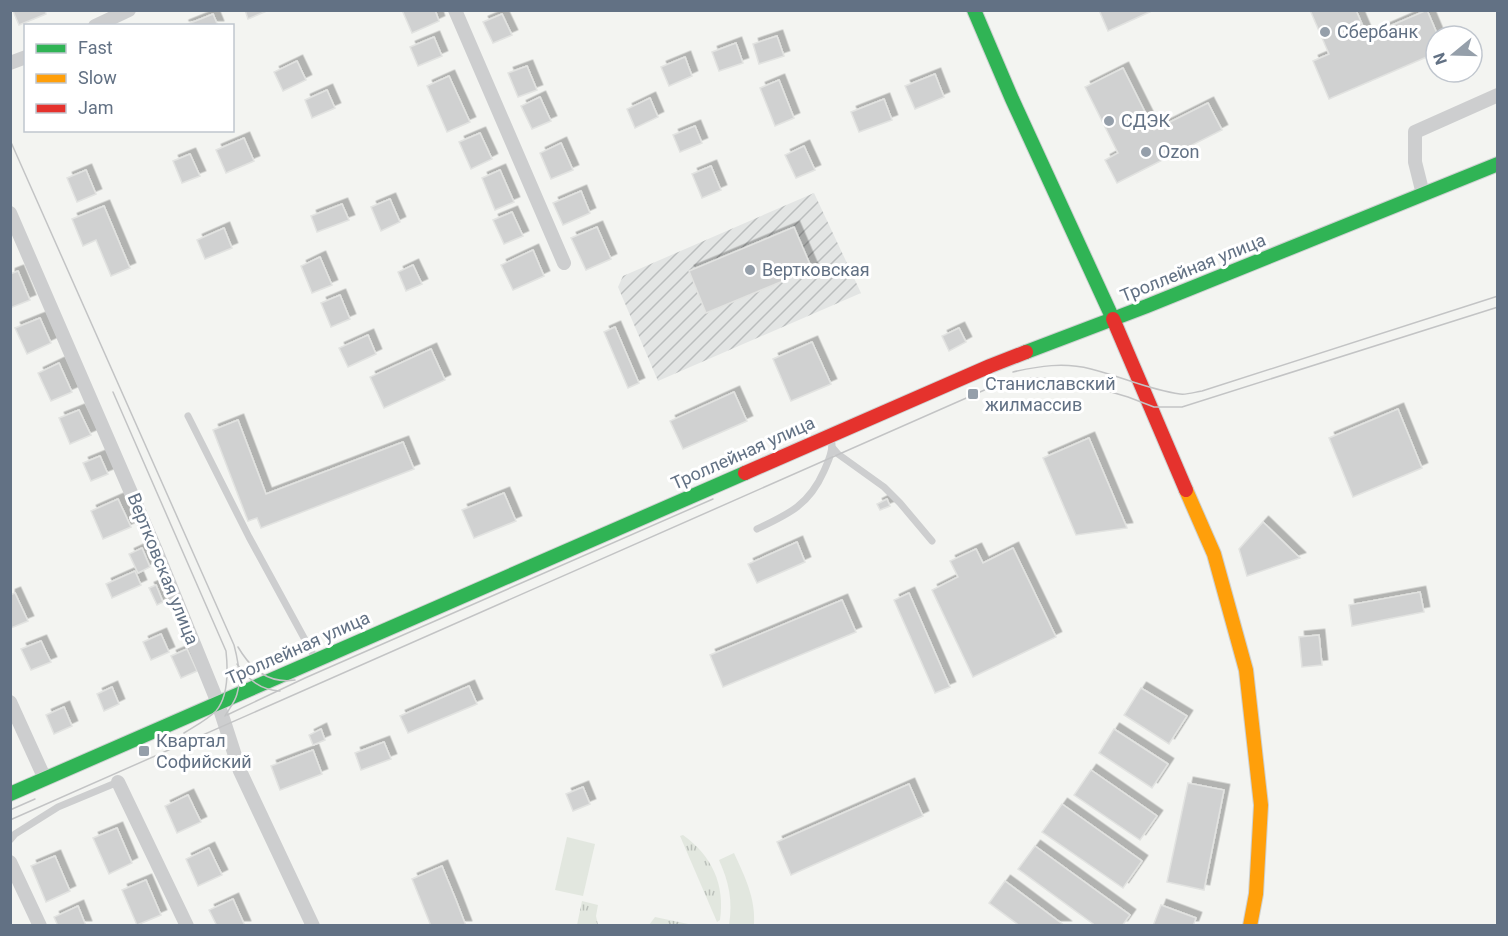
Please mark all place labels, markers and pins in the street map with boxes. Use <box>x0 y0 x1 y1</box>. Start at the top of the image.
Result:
place label: Сбербанк <box>1337 21 1418 42</box>
marker: Сбербанк <box>1318 25 1332 39</box>
place label: СДЭК <box>1121 110 1170 131</box>
marker: СДЭК <box>1102 114 1116 128</box>
place label: Ozon <box>1158 141 1199 162</box>
marker: Ozon <box>1139 145 1153 159</box>
place label: Вертковская <box>762 259 870 280</box>
marker: Вертковская <box>743 263 757 277</box>
place label: Станиславский жилмассив <box>985 373 1116 415</box>
marker: Станиславский жилмассив <box>966 387 980 401</box>
place label: Квартал Софийский <box>156 730 252 772</box>
marker: Квартал Софийский <box>137 744 151 758</box>

